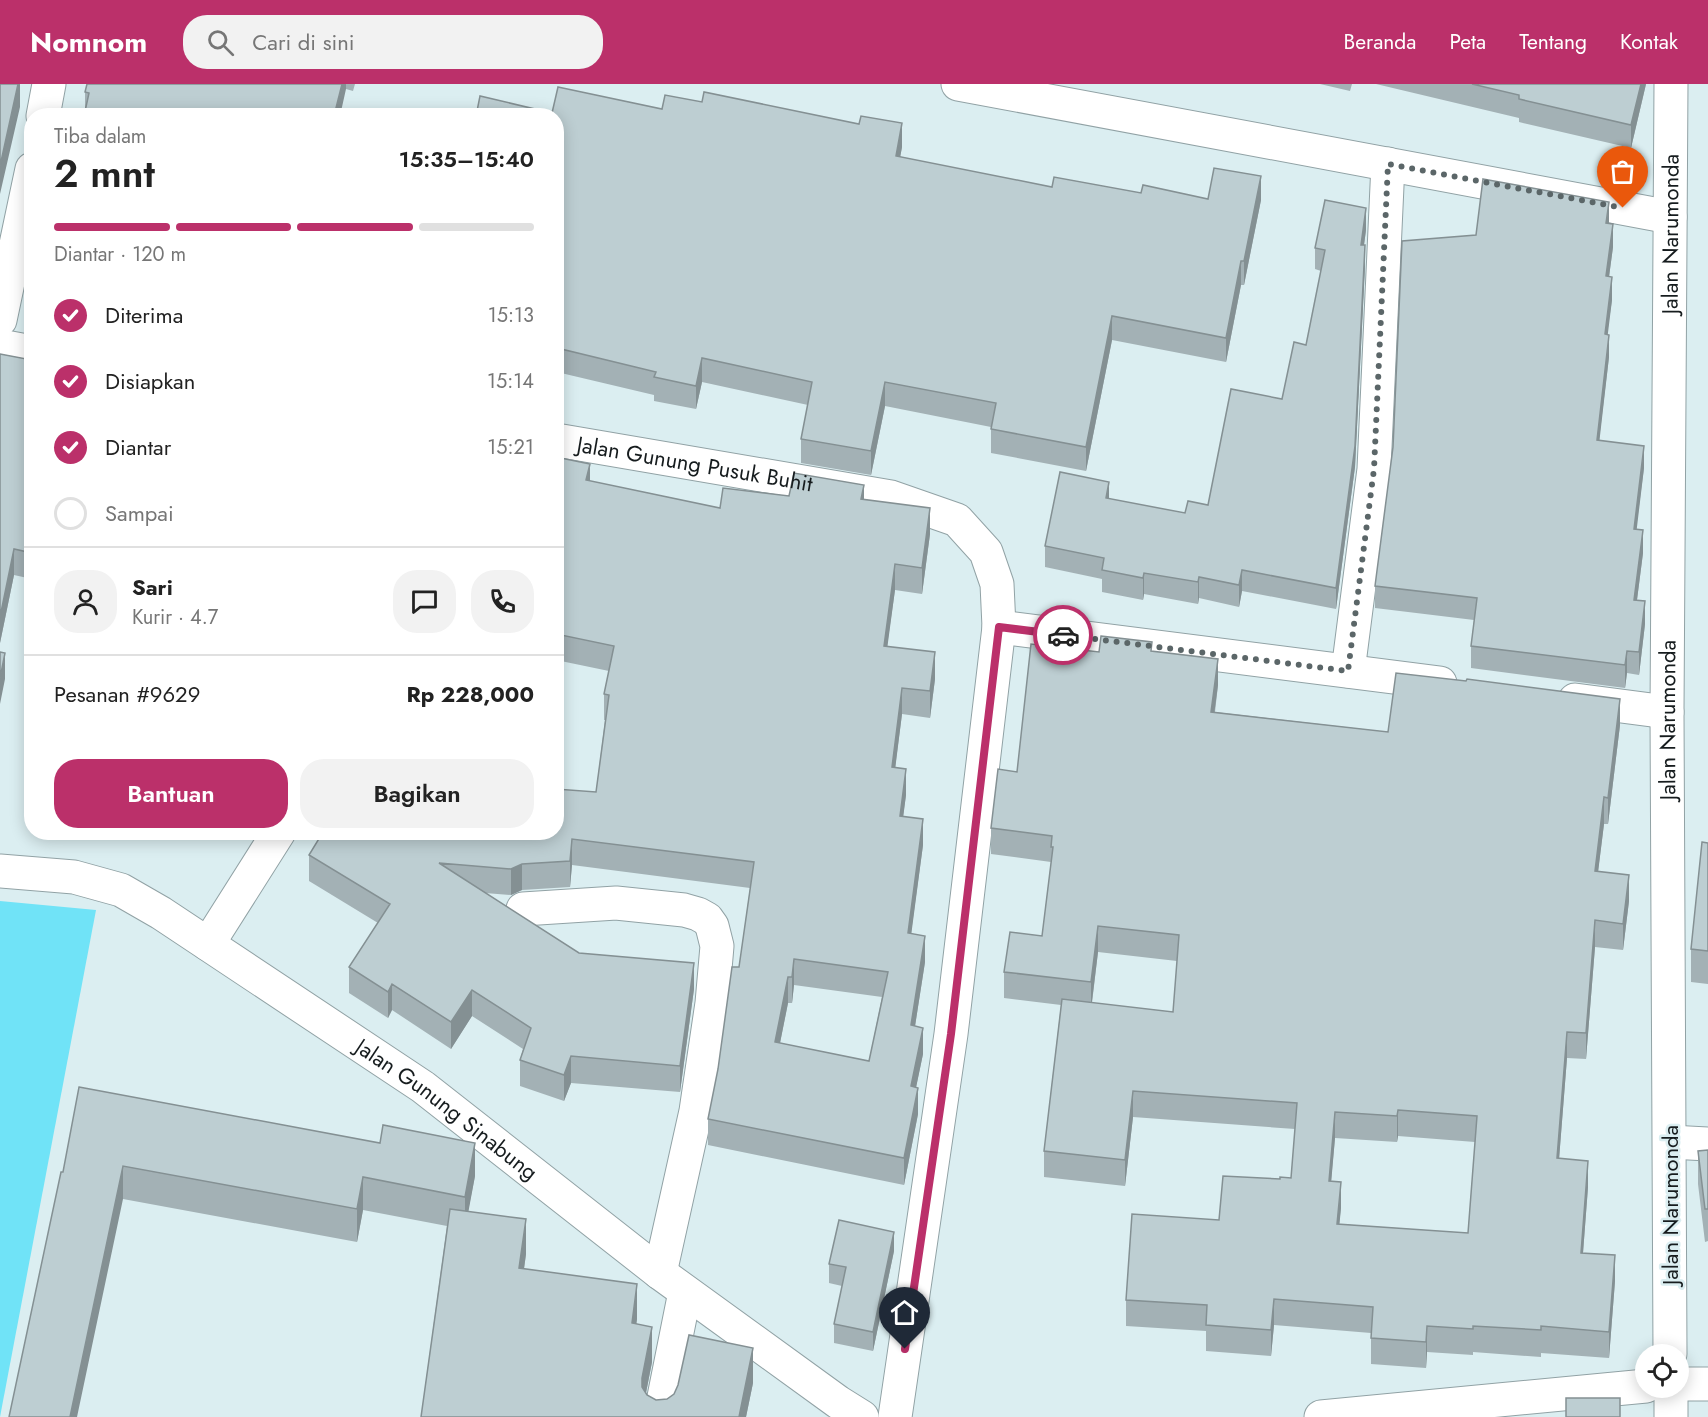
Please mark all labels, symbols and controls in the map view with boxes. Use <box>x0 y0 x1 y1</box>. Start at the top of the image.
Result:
search box <box>183 15 603 69</box>
text: Nomnom <box>30 22 147 63</box>
icon: search <box>204 26 237 59</box>
text: Cari di sini <box>252 26 355 58</box>
text: Beranda <box>1343 27 1416 57</box>
text: Peta <box>1449 27 1486 57</box>
text: Tentang <box>1519 27 1587 57</box>
text: Kontak <box>1620 27 1678 57</box>
text: Tiba dalam <box>54 122 146 151</box>
text: 15:35–15:40 <box>399 143 534 175</box>
text: 2 mnt <box>54 145 155 202</box>
pin <box>1597 146 1648 208</box>
street label: Jalan Narumonda <box>1654 154 1687 317</box>
icon: bag <box>1606 155 1639 188</box>
text: Diantar · 120 m <box>54 240 186 269</box>
icon: check <box>54 299 87 332</box>
text: Diterima <box>105 299 183 331</box>
text: 15:13 <box>488 301 534 330</box>
icon: check <box>54 365 87 398</box>
text: Disiapkan <box>105 365 195 397</box>
text: 15:14 <box>487 367 534 396</box>
street label: Jalan Gunung Pusuk Buhit <box>572 427 816 500</box>
icon: check <box>54 431 87 464</box>
text: Diantar <box>105 431 171 463</box>
text: 15:21 <box>487 433 534 462</box>
text: Sampai <box>105 497 174 529</box>
button: person <box>54 570 117 633</box>
button: chat <box>393 570 456 633</box>
button: phone <box>471 570 534 633</box>
text: Sari <box>132 571 173 603</box>
text: Kurir · 4.7 <box>132 603 218 632</box>
courier <box>1033 605 1093 665</box>
icon: car <box>1047 619 1080 652</box>
street label: Jalan Narumonda <box>1651 640 1683 803</box>
text: Pesanan #9629 <box>54 678 200 710</box>
text: Rp 228,000 <box>406 678 534 710</box>
button: Bantuan <box>54 759 288 828</box>
button: Bagikan <box>300 759 534 828</box>
street label: Jalan Gunung Sinabung <box>347 1029 545 1188</box>
street label: Jalan Narumonda <box>1654 1125 1686 1288</box>
pin <box>879 1287 930 1349</box>
icon: home <box>888 1296 921 1329</box>
map controls <box>1635 1344 1689 1398</box>
button: locate <box>1635 1344 1689 1398</box>

